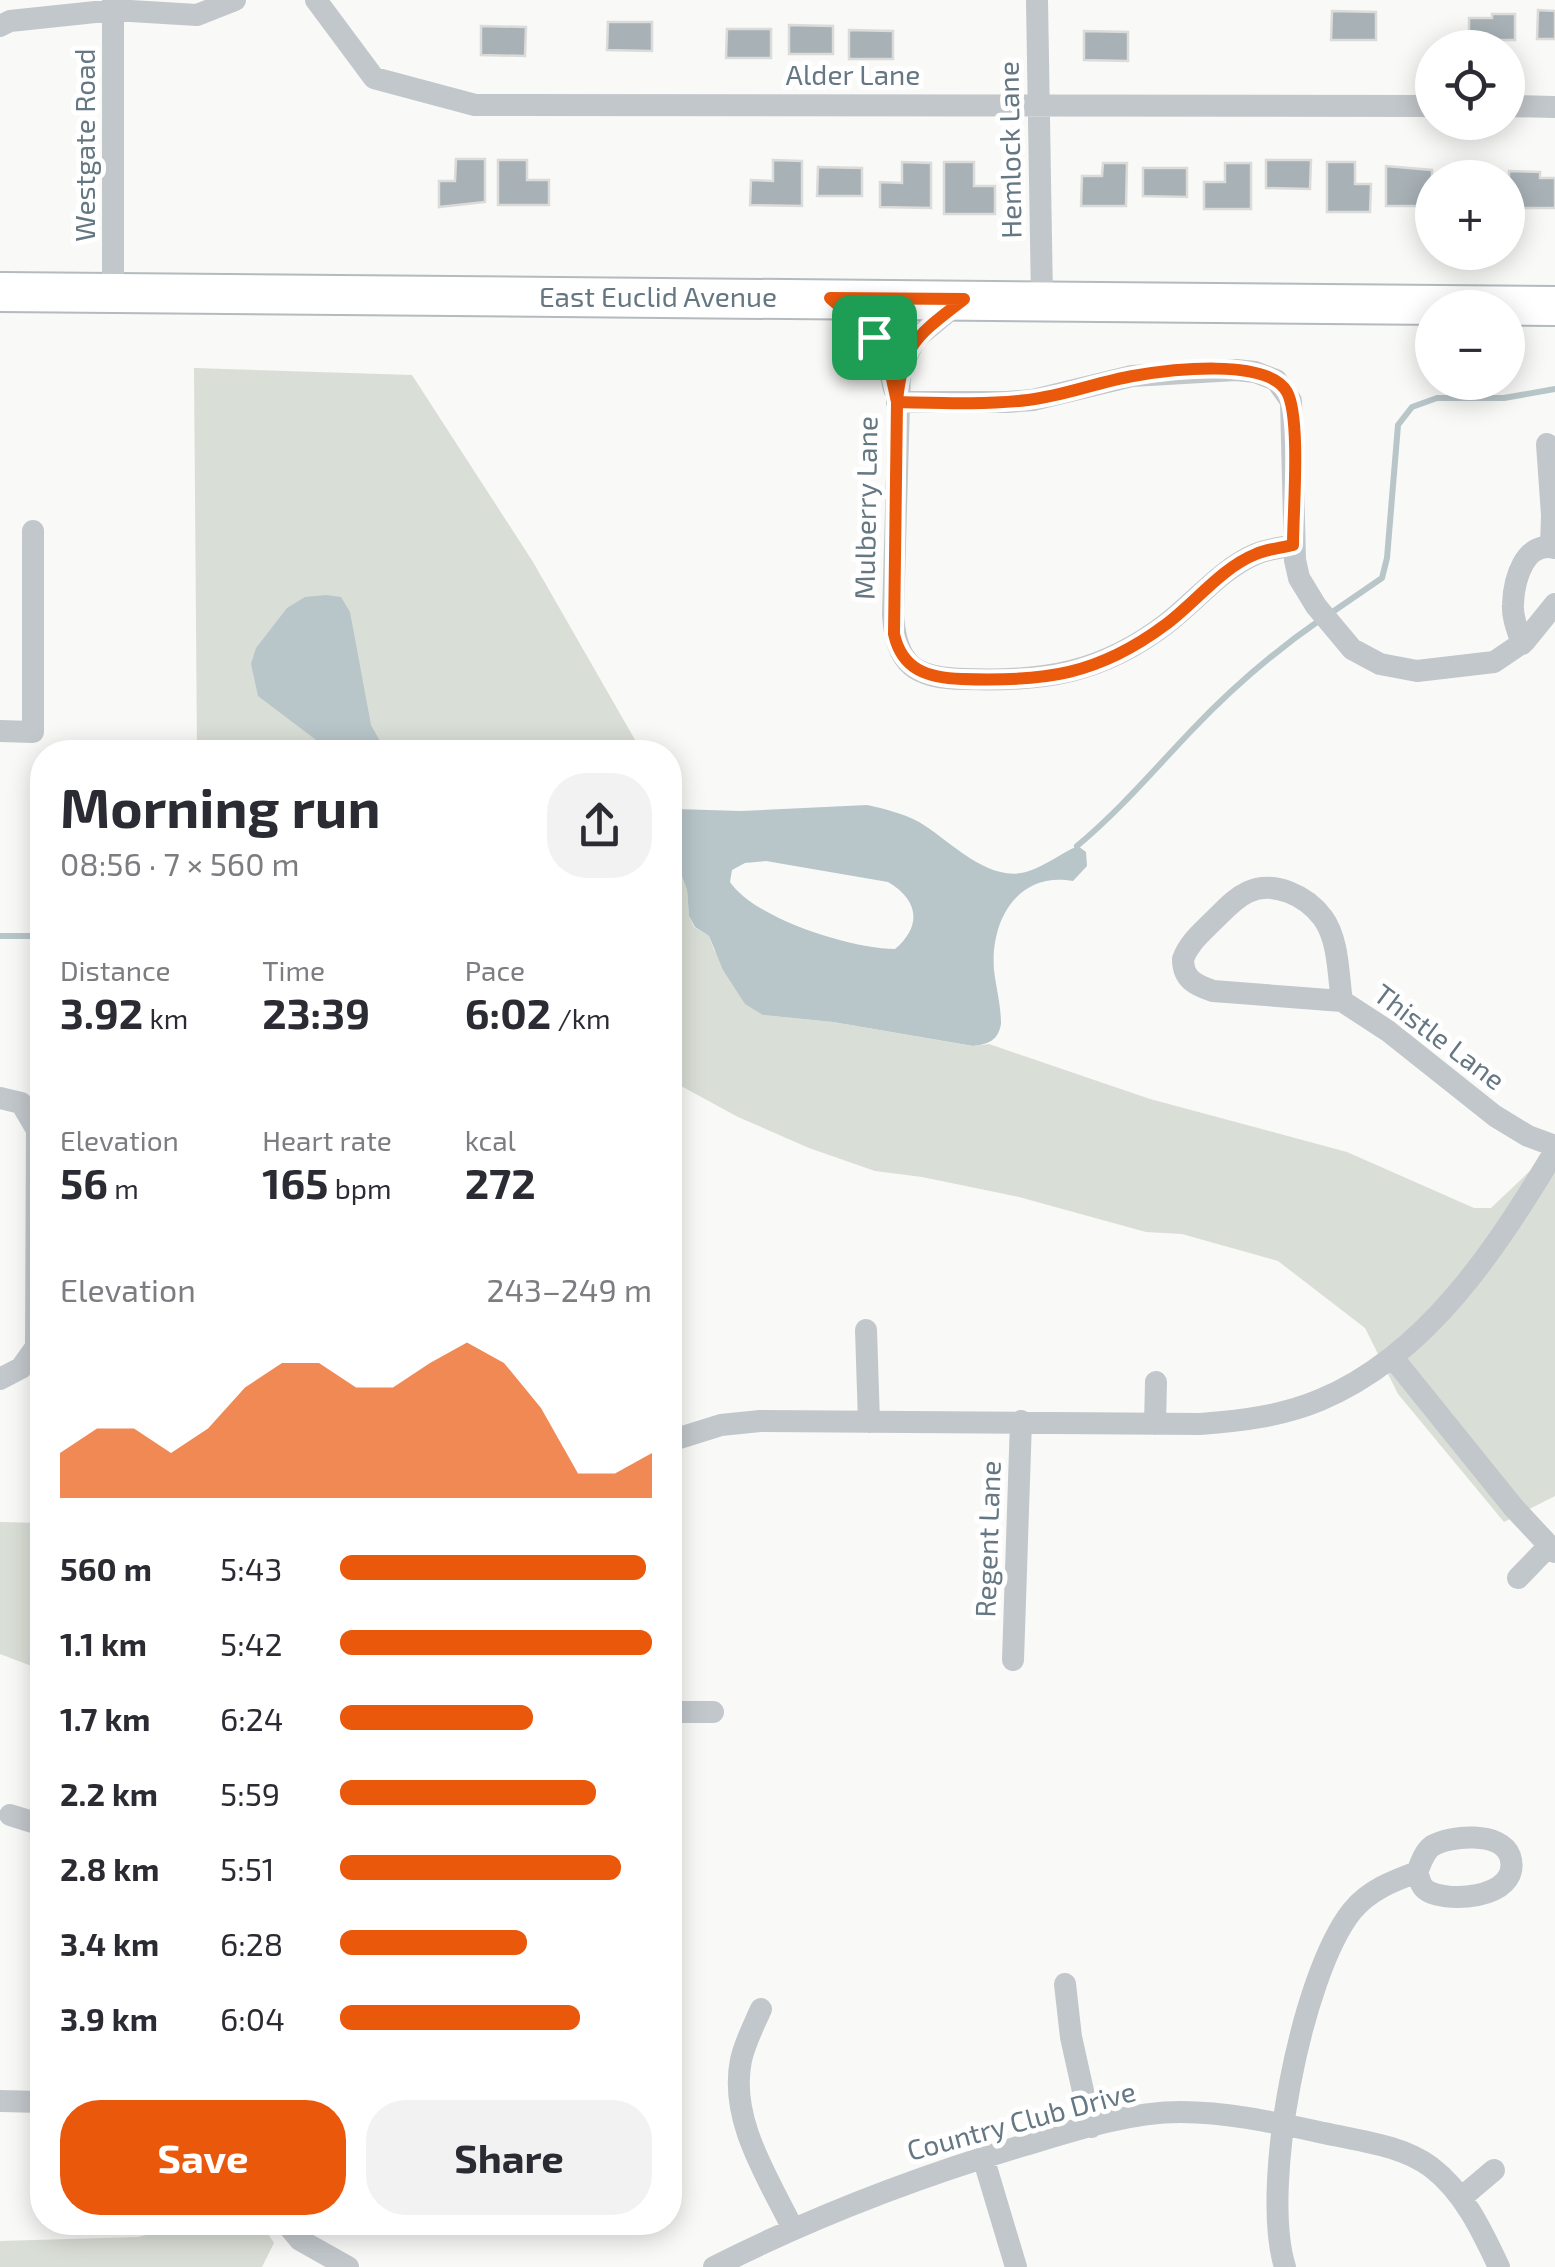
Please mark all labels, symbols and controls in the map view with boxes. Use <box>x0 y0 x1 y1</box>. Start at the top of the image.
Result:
map controls <box>1415 30 1525 400</box>
button: locate <box>1415 30 1525 140</box>
street label: Westgate Road <box>67 48 101 242</box>
street label: Alder Lane <box>786 57 920 91</box>
street label: Hemlock Lane <box>990 61 1028 239</box>
button: + <box>1415 160 1525 270</box>
street label: East Euclid Avenue <box>539 279 777 313</box>
button: − <box>1415 290 1525 400</box>
pin <box>832 295 917 380</box>
icon: arrive <box>847 310 902 365</box>
street label: Mulberry Lane <box>846 416 884 600</box>
text: Morning run <box>60 773 381 839</box>
button: share <box>547 773 652 878</box>
text: 08:56 · 7 × 560 m <box>60 844 300 882</box>
text: Distance <box>60 953 171 987</box>
text: Time <box>262 953 325 987</box>
text: Pace <box>465 953 525 987</box>
street label: Thistle Lane <box>1368 976 1512 1096</box>
text: 3.92 <box>60 987 143 1037</box>
text: 23:39 <box>262 987 370 1037</box>
text: 6:02 <box>465 987 551 1037</box>
text: km <box>143 1001 188 1035</box>
text: /km <box>551 1001 611 1035</box>
text: Elevation <box>60 1123 179 1157</box>
text: Heart rate <box>262 1123 392 1157</box>
text: kcal <box>465 1123 516 1157</box>
text: 56 <box>60 1157 108 1207</box>
text: 165 <box>262 1157 328 1207</box>
text: 272 <box>465 1157 536 1207</box>
text: m <box>108 1171 139 1205</box>
text: bpm <box>328 1171 391 1205</box>
text: Elevation <box>60 1270 196 1308</box>
text: 243–249 m <box>486 1270 652 1308</box>
street label: Regent Lane <box>967 1460 1007 1618</box>
text: 560 m <box>60 1549 152 1587</box>
text: 5:43 <box>220 1549 282 1587</box>
text: 1.1 km <box>60 1624 147 1662</box>
text: 5:42 <box>220 1624 282 1662</box>
text: 1.7 km <box>60 1699 150 1737</box>
text: 6:24 <box>220 1699 284 1737</box>
text: 2.2 km <box>60 1774 158 1812</box>
text: 5:59 <box>220 1774 280 1812</box>
text: 2.8 km <box>60 1849 159 1887</box>
text: 5:51 <box>220 1849 275 1887</box>
text: 3.4 km <box>60 1924 159 1962</box>
text: 6:28 <box>220 1924 283 1962</box>
text: 3.9 km <box>60 1999 158 2037</box>
text: 6:04 <box>220 1999 285 2037</box>
street label: Country Club Drive <box>903 2073 1139 2167</box>
button: Save <box>60 2100 346 2215</box>
button: Share <box>366 2100 652 2215</box>

